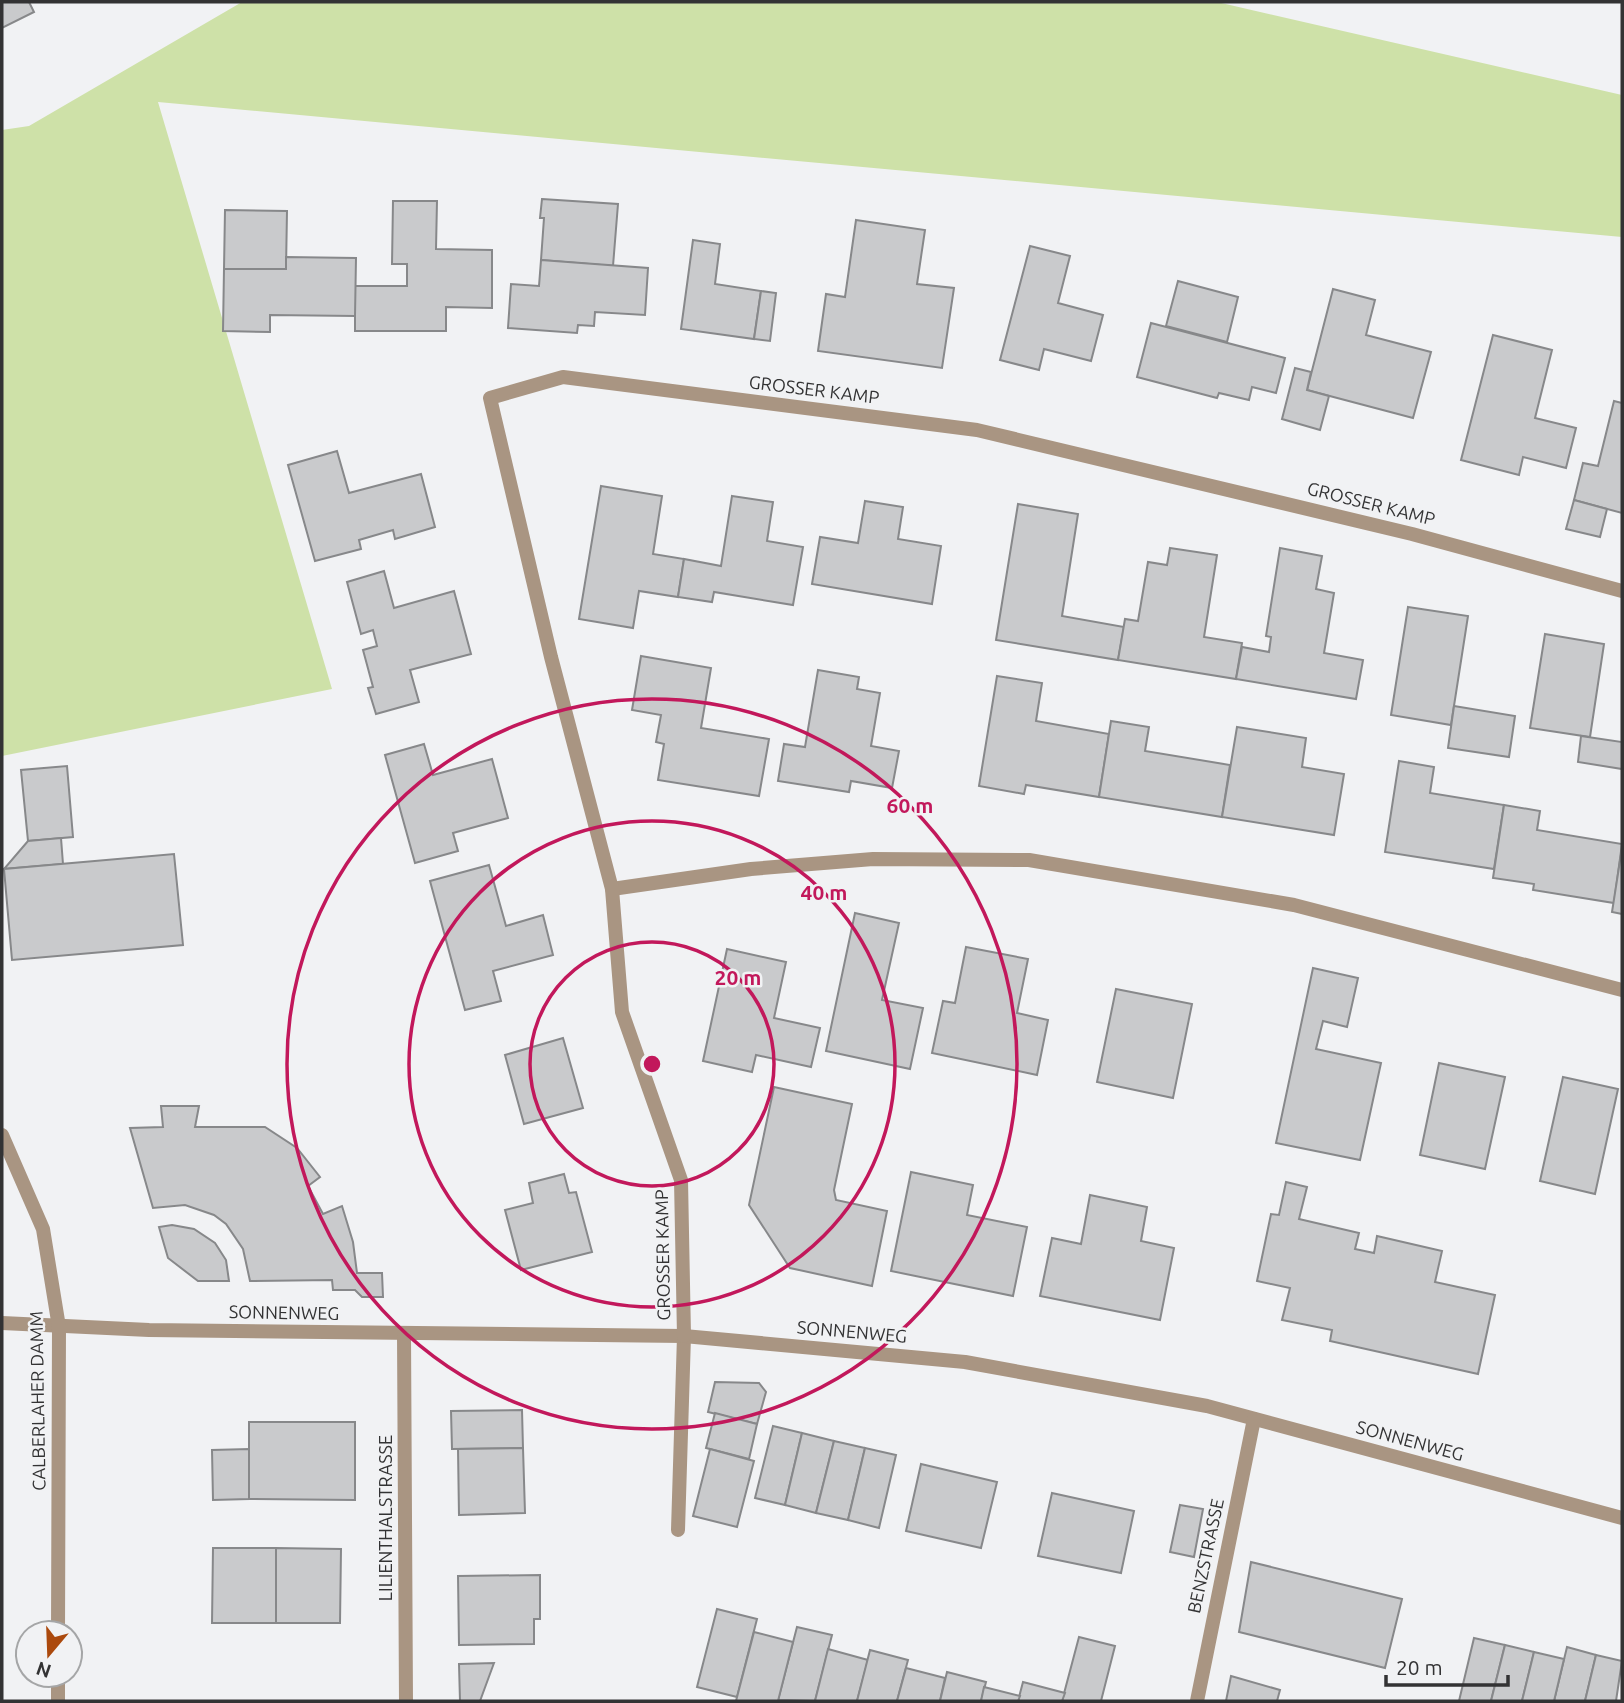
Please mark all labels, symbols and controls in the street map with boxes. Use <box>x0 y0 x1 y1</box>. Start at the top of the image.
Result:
street label: GROSSER KAMP <box>748 371 881 407</box>
street label: GROSSER KAMP <box>1305 477 1437 529</box>
text: 60 m <box>887 793 933 817</box>
text: 40 m <box>801 880 847 904</box>
text: 20 m <box>715 965 761 989</box>
centre of rings <box>640 1052 664 1076</box>
street label: GROSSER KAMP <box>651 1189 673 1321</box>
street label: SONNENWEG <box>229 1301 339 1323</box>
street label: CALBERLAHER DAMM <box>25 1311 49 1491</box>
street label: SONNENWEG <box>796 1316 908 1346</box>
street label: SONNENWEG <box>1354 1416 1466 1464</box>
street label: LILIENTHALSTRASSE <box>375 1435 395 1601</box>
street label: BENZSTRASSE <box>1183 1497 1227 1615</box>
north arrow <box>14 1619 84 1689</box>
scale bar <box>1386 1644 1508 1688</box>
text: 20 m <box>1396 1655 1443 1679</box>
text: N <box>33 1657 54 1683</box>

